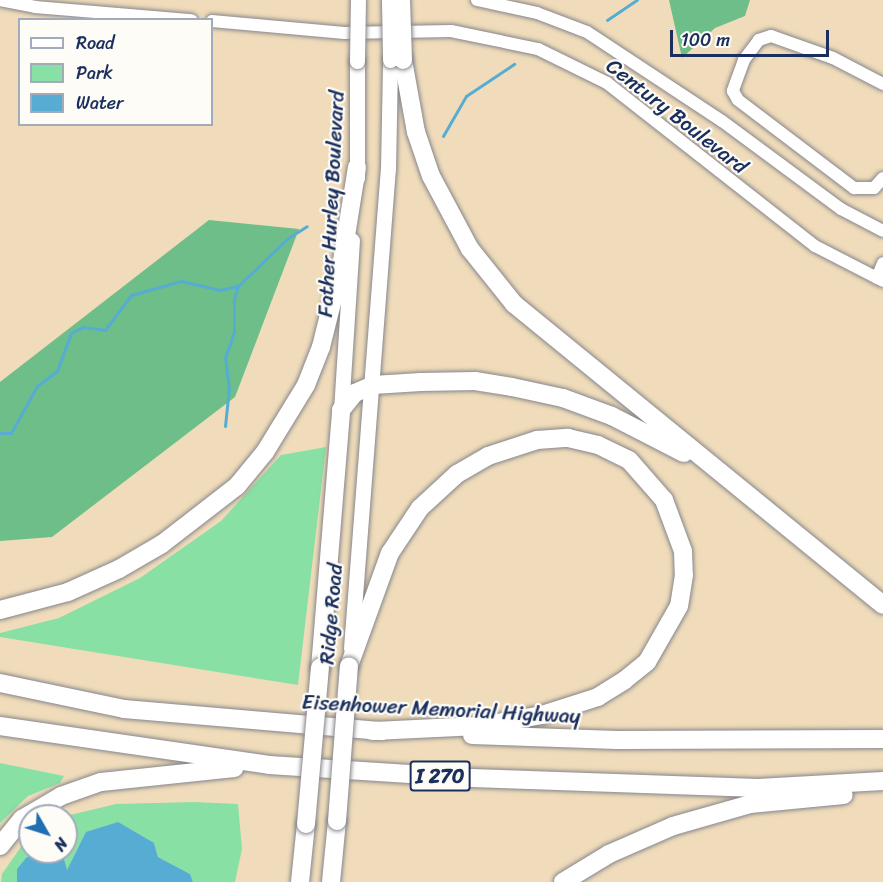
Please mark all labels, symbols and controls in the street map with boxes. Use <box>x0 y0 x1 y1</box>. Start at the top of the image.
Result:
legend <box>18 18 213 126</box>
scale bar <box>673 18 832 56</box>
text: 100 m <box>681 24 730 56</box>
text: Road <box>76 27 115 59</box>
street label: Century Boulevard <box>602 53 752 179</box>
text: Park <box>76 57 113 89</box>
text: Water <box>76 87 123 119</box>
street label: Father Hurley Boulevard <box>313 90 349 318</box>
street label: Ridge Road <box>314 562 348 666</box>
street label: Eisenhower Memorial Highway <box>301 689 581 729</box>
road number: I 270 <box>408 759 472 793</box>
north arrow <box>18 804 78 864</box>
text: N <box>46 831 76 858</box>

